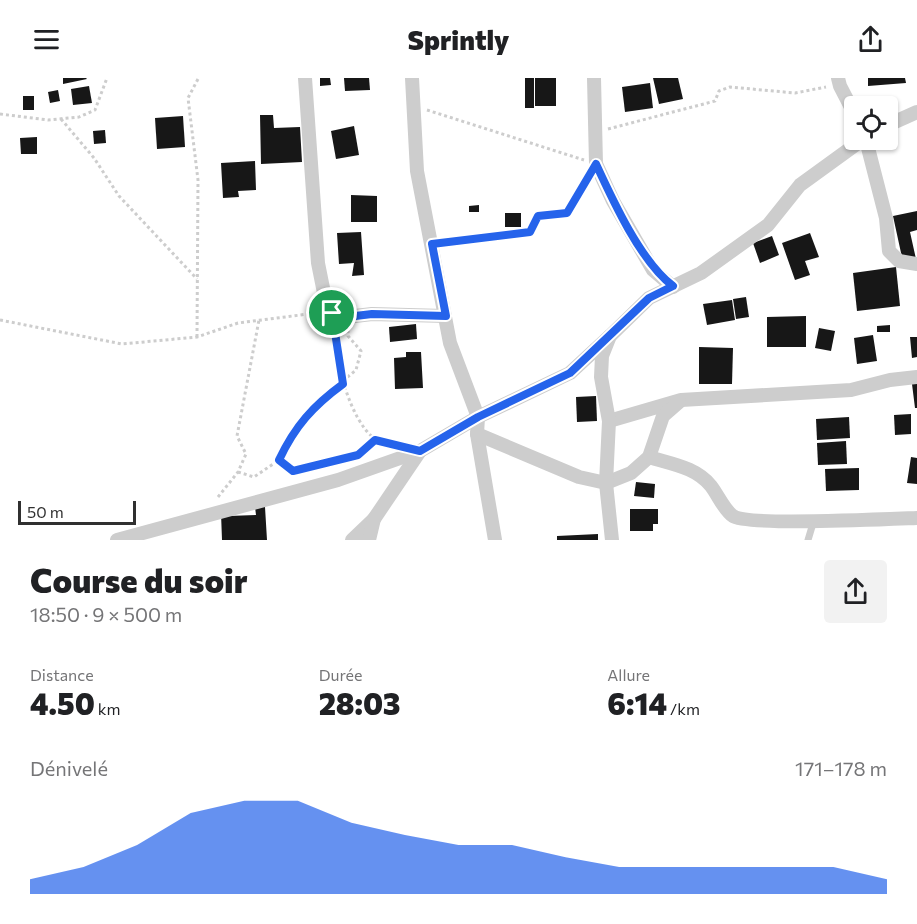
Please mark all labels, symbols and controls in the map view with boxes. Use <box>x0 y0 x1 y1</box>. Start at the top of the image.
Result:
icon: menu <box>30 23 63 56</box>
text: Sprintly <box>408 23 509 56</box>
icon: share <box>854 23 887 56</box>
map controls <box>844 96 898 150</box>
button: locate <box>844 96 898 150</box>
pin <box>306 287 357 338</box>
icon: arrive <box>315 296 348 329</box>
scale bar <box>18 498 136 526</box>
text: 50 m <box>27 502 64 521</box>
text: Course du soir <box>30 559 248 600</box>
button: share <box>824 560 887 623</box>
text: 18:50 · 9 × 500 m <box>30 602 182 626</box>
text: Distance <box>30 665 94 684</box>
text: Durée <box>319 665 362 684</box>
text: Allure <box>607 665 650 684</box>
text: 4.50 <box>30 684 95 721</box>
text: 28:03 <box>319 684 400 721</box>
text: 6:14 <box>607 684 667 721</box>
text: km <box>95 699 120 718</box>
text: /km <box>667 699 700 718</box>
text: Dénivelé <box>30 756 108 780</box>
text: 171–178 m <box>795 756 887 780</box>

